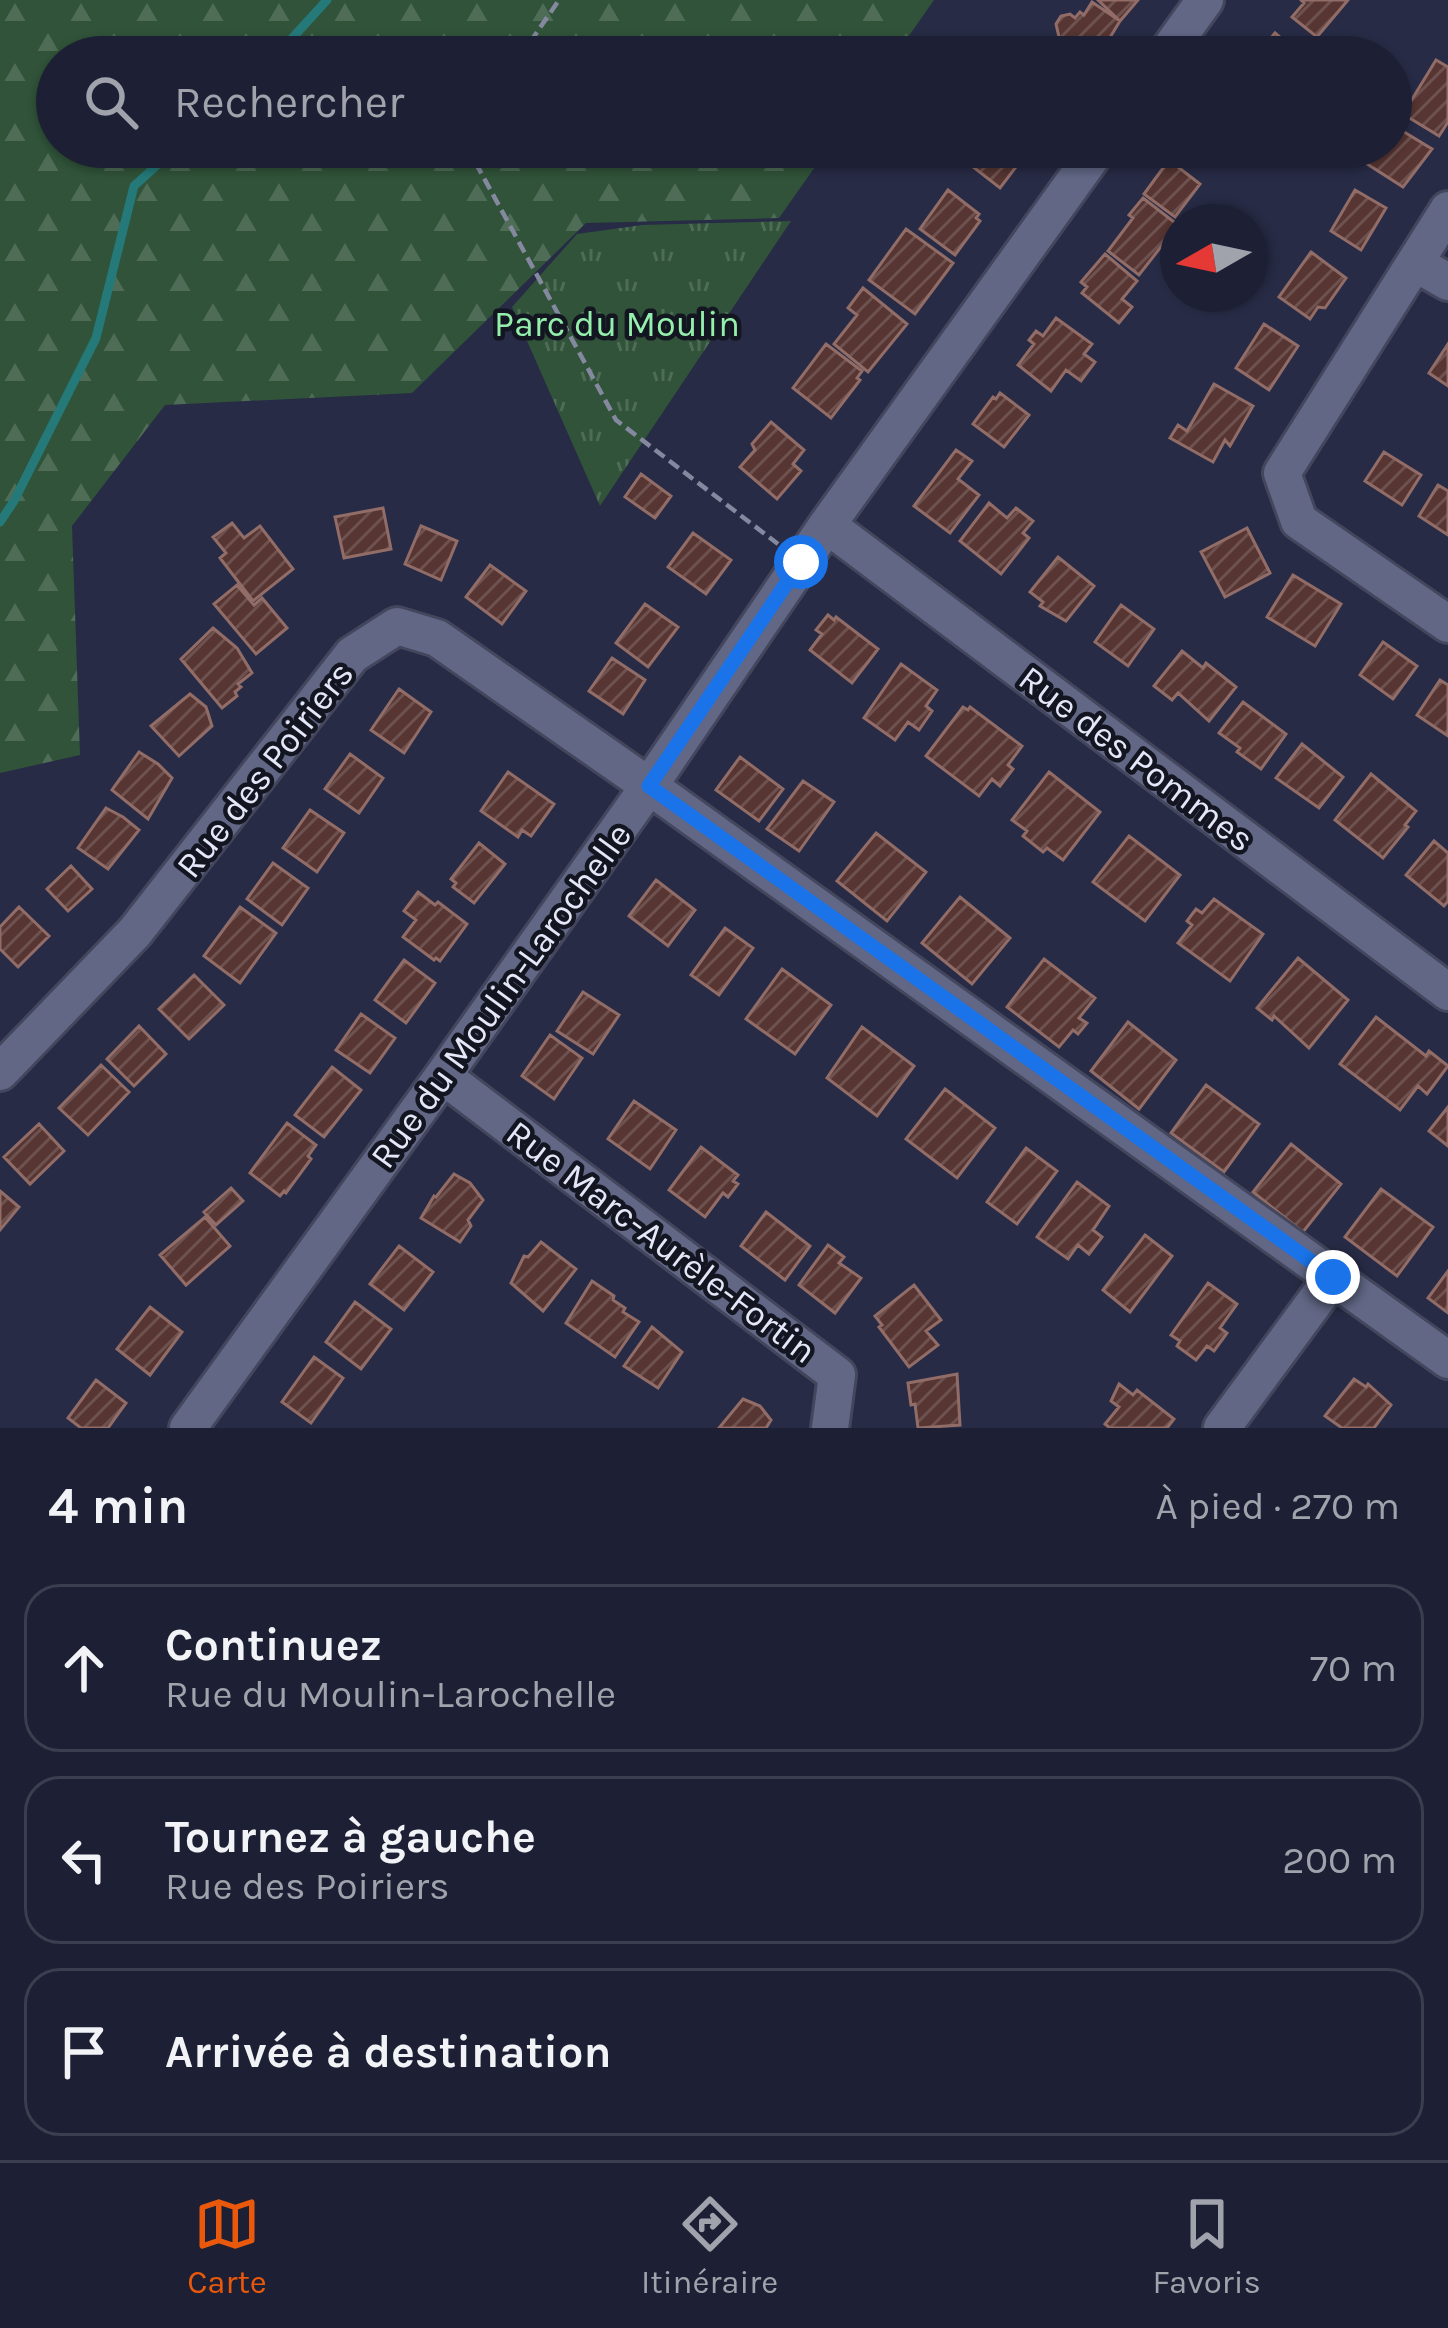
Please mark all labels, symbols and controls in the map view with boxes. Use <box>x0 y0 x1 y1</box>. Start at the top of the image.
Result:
search box <box>36 36 1412 168</box>
icon: search <box>78 69 144 135</box>
text: Rechercher <box>174 76 404 128</box>
north arrow <box>1160 204 1268 312</box>
park label: Parc du Moulin <box>494 303 740 345</box>
route start <box>774 535 828 589</box>
street label: Rue des Poiriers <box>167 653 362 886</box>
street label: Rue des Pommes <box>1011 657 1262 861</box>
street label: Rue du Moulin-Larochelle <box>361 815 640 1176</box>
street label: Rue Marc-Aurèle-Fortin <box>498 1112 825 1372</box>
route end <box>1306 1250 1360 1304</box>
text: 4 min <box>48 1476 188 1536</box>
text: À pied · 270 m <box>1155 1483 1400 1529</box>
text: Continuez <box>165 1619 382 1671</box>
icon: ahead <box>51 1635 117 1701</box>
text: 70 m <box>1310 1645 1397 1691</box>
text: Rue du Moulin-Larochelle <box>165 1671 616 1717</box>
text: Tournez à gauche <box>165 1811 536 1863</box>
icon: left <box>51 1827 117 1893</box>
text: 200 m <box>1282 1837 1397 1883</box>
text: Rue des Poiriers <box>165 1863 450 1909</box>
icon: arrive <box>51 2019 117 2085</box>
text: Arrivée à destination <box>165 2026 612 2078</box>
tab: Carte <box>187 2191 267 2301</box>
tab: Itinéraire <box>641 2191 778 2301</box>
tab: Favoris <box>1152 2191 1261 2301</box>

